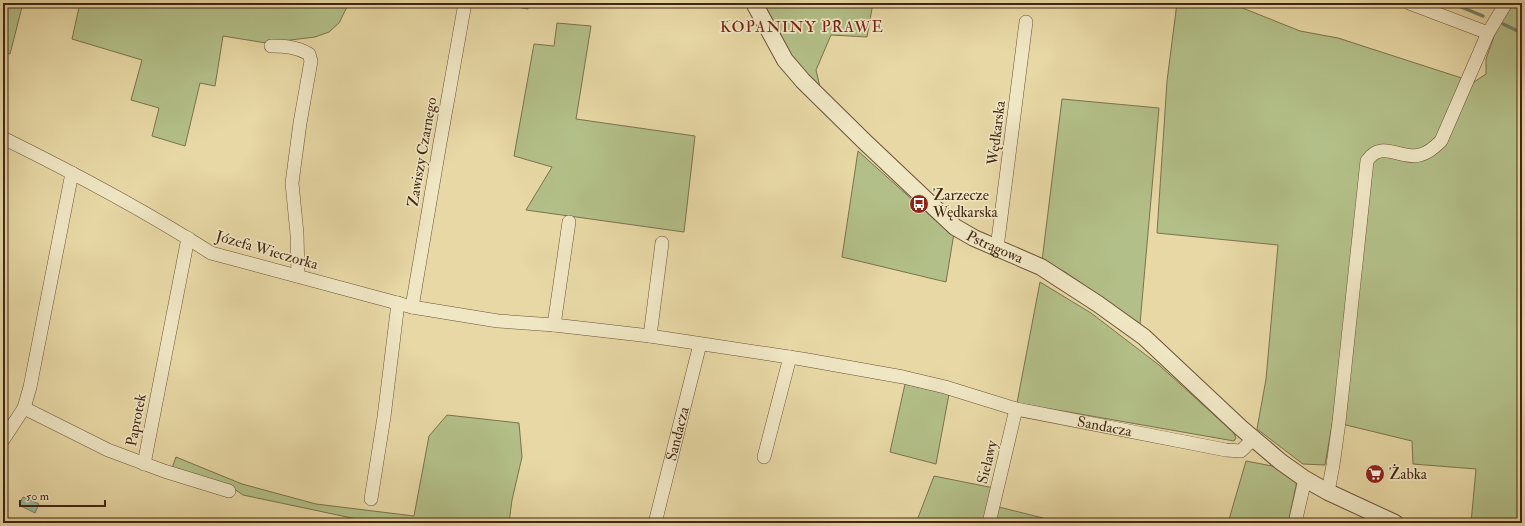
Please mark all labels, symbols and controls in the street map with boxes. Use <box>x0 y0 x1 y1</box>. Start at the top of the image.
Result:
district label: KOPANINY PRAWE <box>720 17 884 37</box>
street label: Zawiszy Czarnego <box>403 96 442 208</box>
street label: Wędkarska <box>983 99 1010 167</box>
place label: Zarzecze Wędkarska <box>932 186 999 222</box>
bus stop icon: Zarzecze Wędkarska <box>908 193 930 215</box>
street label: Józefa Wieczorka <box>212 227 321 275</box>
street label: Pstrągowa <box>963 227 1027 268</box>
street label: Paprotek <box>122 392 152 448</box>
street label: Sandacza <box>662 404 694 463</box>
street label: Sandacza <box>1076 412 1134 442</box>
street label: Sielawy <box>973 438 1002 486</box>
supermarket icon: Żabka <box>1364 463 1386 485</box>
place label: Żabka <box>1389 463 1428 484</box>
scale bar <box>20 482 105 508</box>
text: 50 m <box>26 489 50 504</box>

